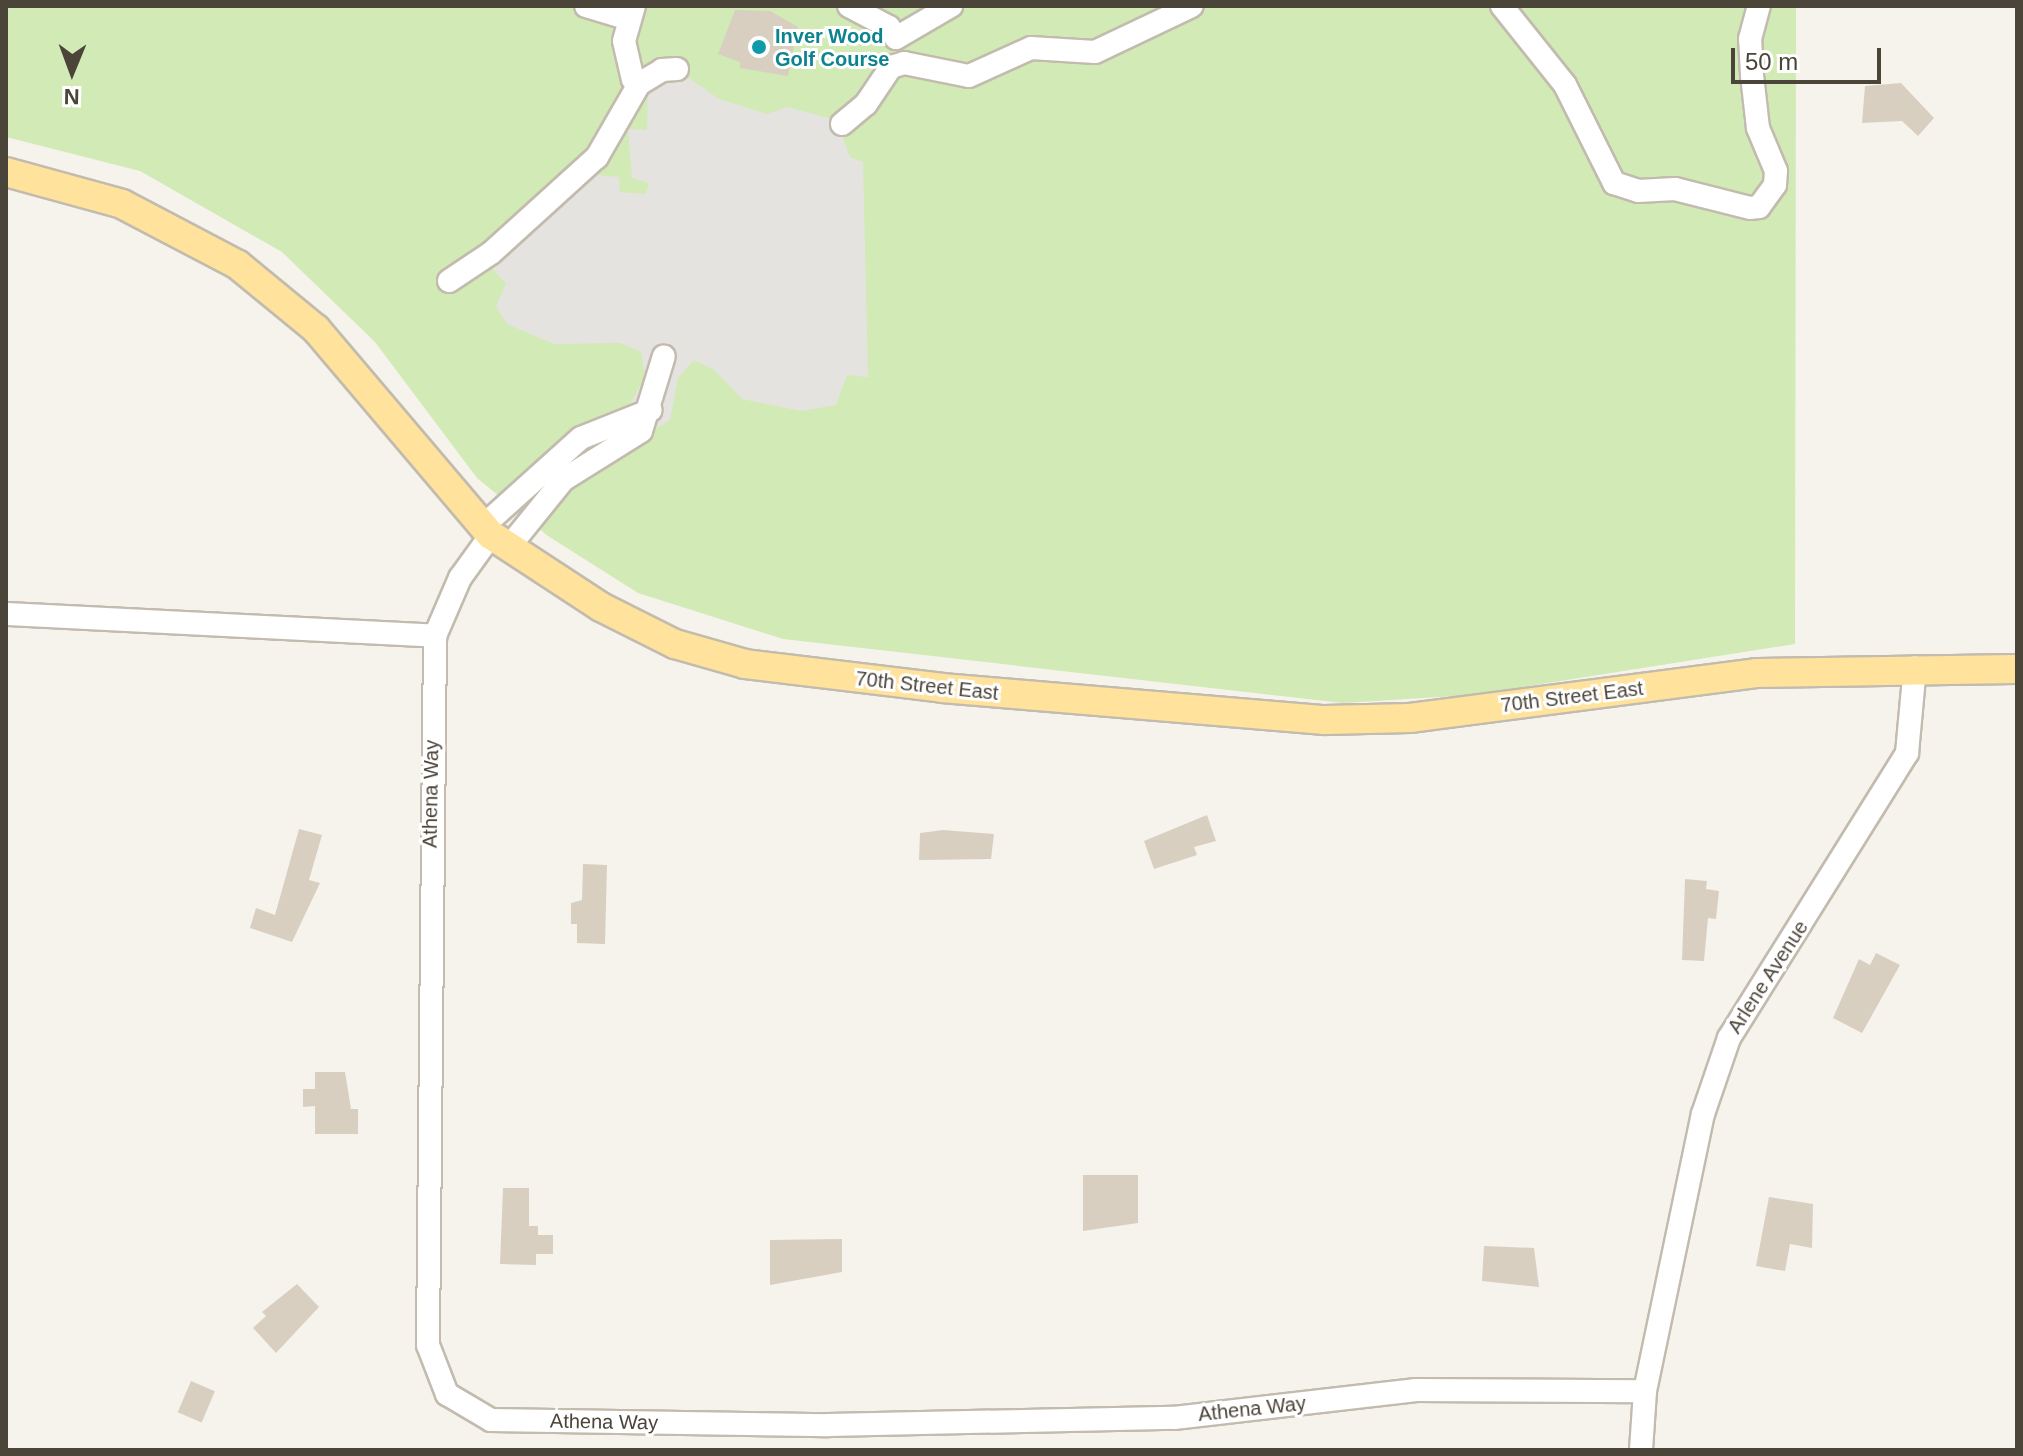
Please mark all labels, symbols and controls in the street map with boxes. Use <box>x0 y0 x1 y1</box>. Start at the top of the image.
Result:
place label: Inver Wood Golf Course <box>775 24 889 71</box>
north arrow <box>32 32 112 112</box>
scale bar <box>1735 32 1885 82</box>
marker: Inver Wood Golf Course <box>750 38 768 56</box>
text: 50 m <box>1745 48 1798 75</box>
text: N <box>63 84 80 109</box>
street label: 70th Street East <box>854 667 1000 705</box>
street label: 70th Street East <box>1499 676 1645 718</box>
street label: Athena Way <box>418 740 444 848</box>
street label: Arlene Avenue <box>1722 916 1814 1038</box>
street label: Athena Way <box>1197 1391 1307 1427</box>
street label: Athena Way <box>550 1409 658 1435</box>

